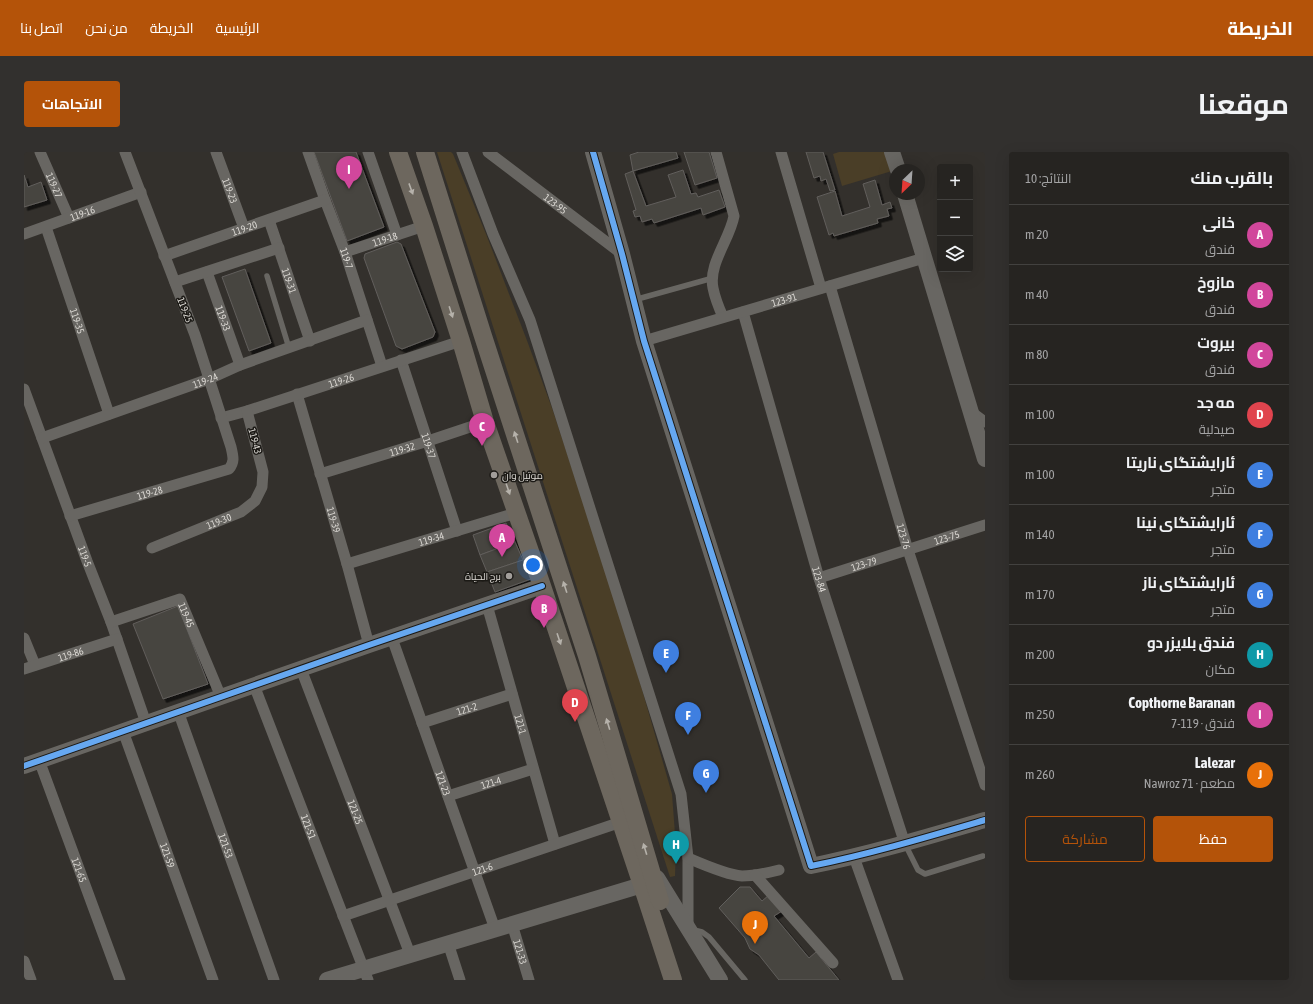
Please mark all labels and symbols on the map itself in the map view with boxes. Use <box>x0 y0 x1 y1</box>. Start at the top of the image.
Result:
pin: I <box>336 156 362 189</box>
north arrow <box>889 164 925 200</box>
street label: 119-27 <box>44 171 65 199</box>
street label: 119-23 <box>221 176 240 205</box>
one-way arrow <box>408 183 414 195</box>
street label: 123-95 <box>542 191 570 216</box>
street label: 119-16 <box>68 203 96 223</box>
street label: 119-20 <box>230 219 259 238</box>
street label: 119-18 <box>371 230 399 248</box>
street label: 119-7 <box>338 246 356 270</box>
street label: 119-31 <box>280 267 299 295</box>
street label: 123-91 <box>770 290 798 308</box>
street label: 119-25 <box>175 296 195 324</box>
street label: 119-33 <box>214 304 233 333</box>
street label: 119-35 <box>68 307 87 335</box>
one-way arrow <box>449 307 455 319</box>
street label: 119-24 <box>191 370 220 390</box>
street label: 119-26 <box>327 371 356 389</box>
pin: C <box>469 413 495 446</box>
street label: 119-43 <box>246 427 264 455</box>
one-way arrow <box>512 430 518 442</box>
street label: 119-37 <box>420 431 438 460</box>
street label: 119-32 <box>388 440 417 458</box>
marker: موتيل وان <box>489 470 499 480</box>
place label: موتيل وان <box>502 470 543 482</box>
street label: 119-28 <box>136 483 164 501</box>
one-way arrow <box>505 484 511 496</box>
street label: 119-39 <box>325 506 343 534</box>
street label: 119-30 <box>205 511 233 531</box>
street label: 123-76 <box>895 522 913 551</box>
pin: A <box>489 524 515 557</box>
street label: 123-75 <box>933 528 961 546</box>
street label: 119-34 <box>417 529 446 548</box>
street label: 119-5 <box>76 544 94 568</box>
street label: 123-79 <box>850 554 878 573</box>
your location <box>523 555 543 575</box>
street label: 123-84 <box>811 565 829 594</box>
place label: برج الحياة <box>465 571 501 583</box>
marker: برج الحياة <box>504 571 514 581</box>
one-way arrow <box>562 580 568 592</box>
pin: B <box>531 595 557 628</box>
street label: 119-45 <box>177 601 197 629</box>
one-way arrow <box>557 633 563 645</box>
pin: E <box>653 640 679 673</box>
street label: 119-86 <box>57 645 85 663</box>
pin: D <box>562 689 588 722</box>
street label: 121-2 <box>455 700 479 717</box>
pin: F <box>675 702 701 735</box>
street label: 121-1 <box>513 713 529 736</box>
one-way arrow <box>605 718 611 730</box>
pin: G <box>693 760 719 793</box>
street label: 121-23 <box>434 769 453 797</box>
street label: 121-4 <box>479 774 503 791</box>
street label: 121-25 <box>346 798 365 826</box>
street label: 121-51 <box>299 813 319 841</box>
pin: H <box>663 831 689 864</box>
street label: 121-53 <box>217 832 236 860</box>
street label: 121-59 <box>158 841 177 869</box>
one-way arrow <box>642 843 648 855</box>
street label: 121-65 <box>70 856 89 884</box>
street label: 121-6 <box>471 860 494 877</box>
pin: J <box>742 911 768 944</box>
street label: 121-33 <box>511 938 529 966</box>

